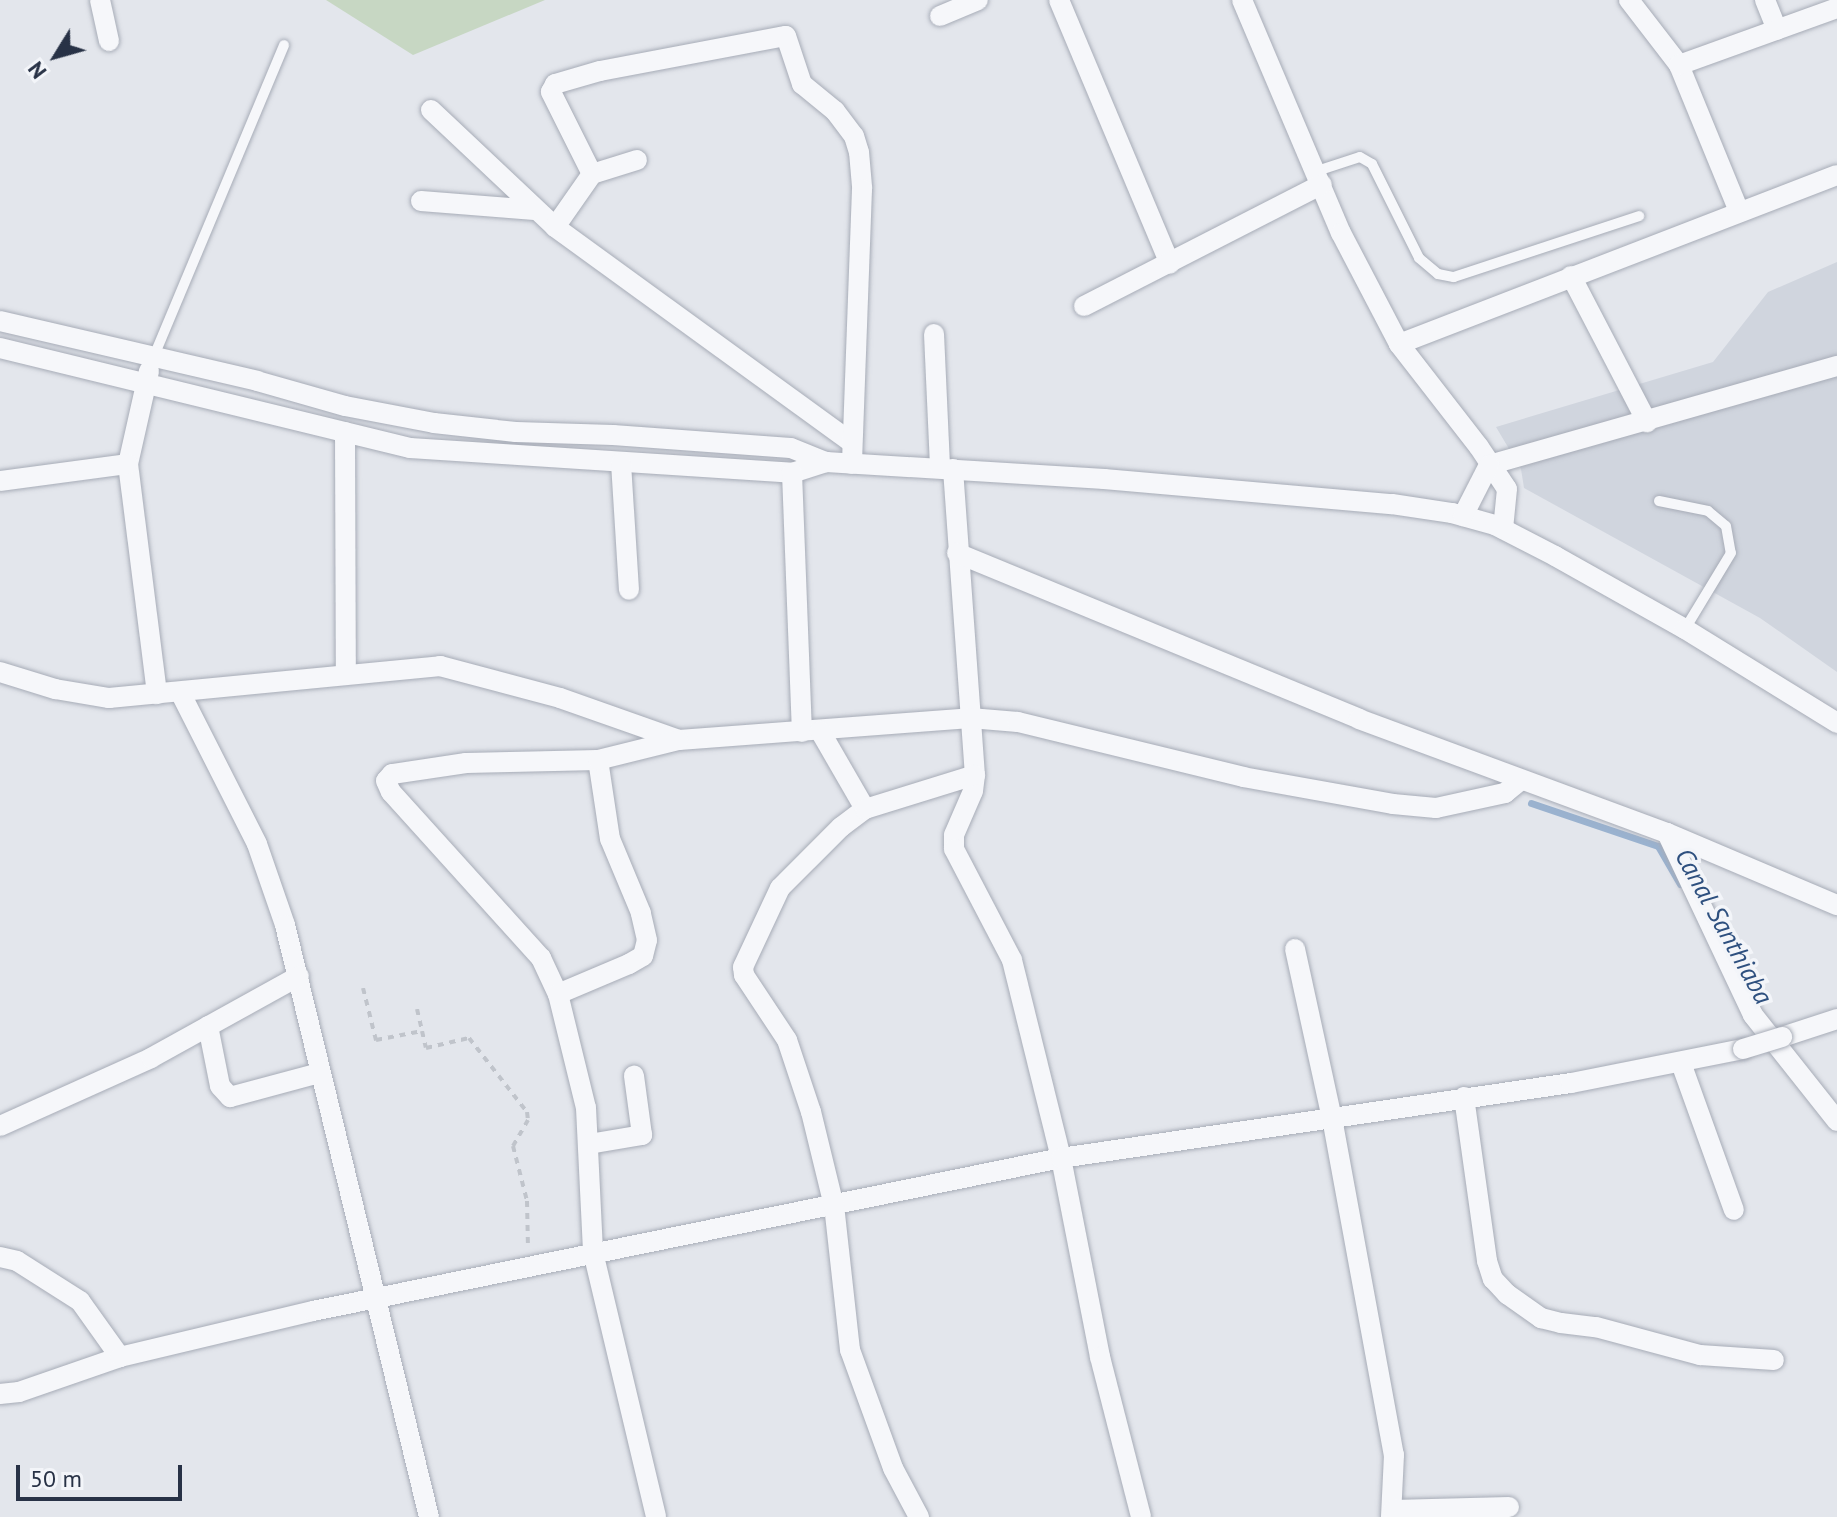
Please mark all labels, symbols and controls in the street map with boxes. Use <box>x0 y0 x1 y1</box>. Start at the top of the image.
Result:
north arrow <box>16 16 96 96</box>
text: N <box>21 56 52 85</box>
water label: Canal Santhiaba <box>1668 843 1780 1009</box>
scale bar <box>20 1449 186 1499</box>
text: 50 m <box>30 1463 82 1494</box>

